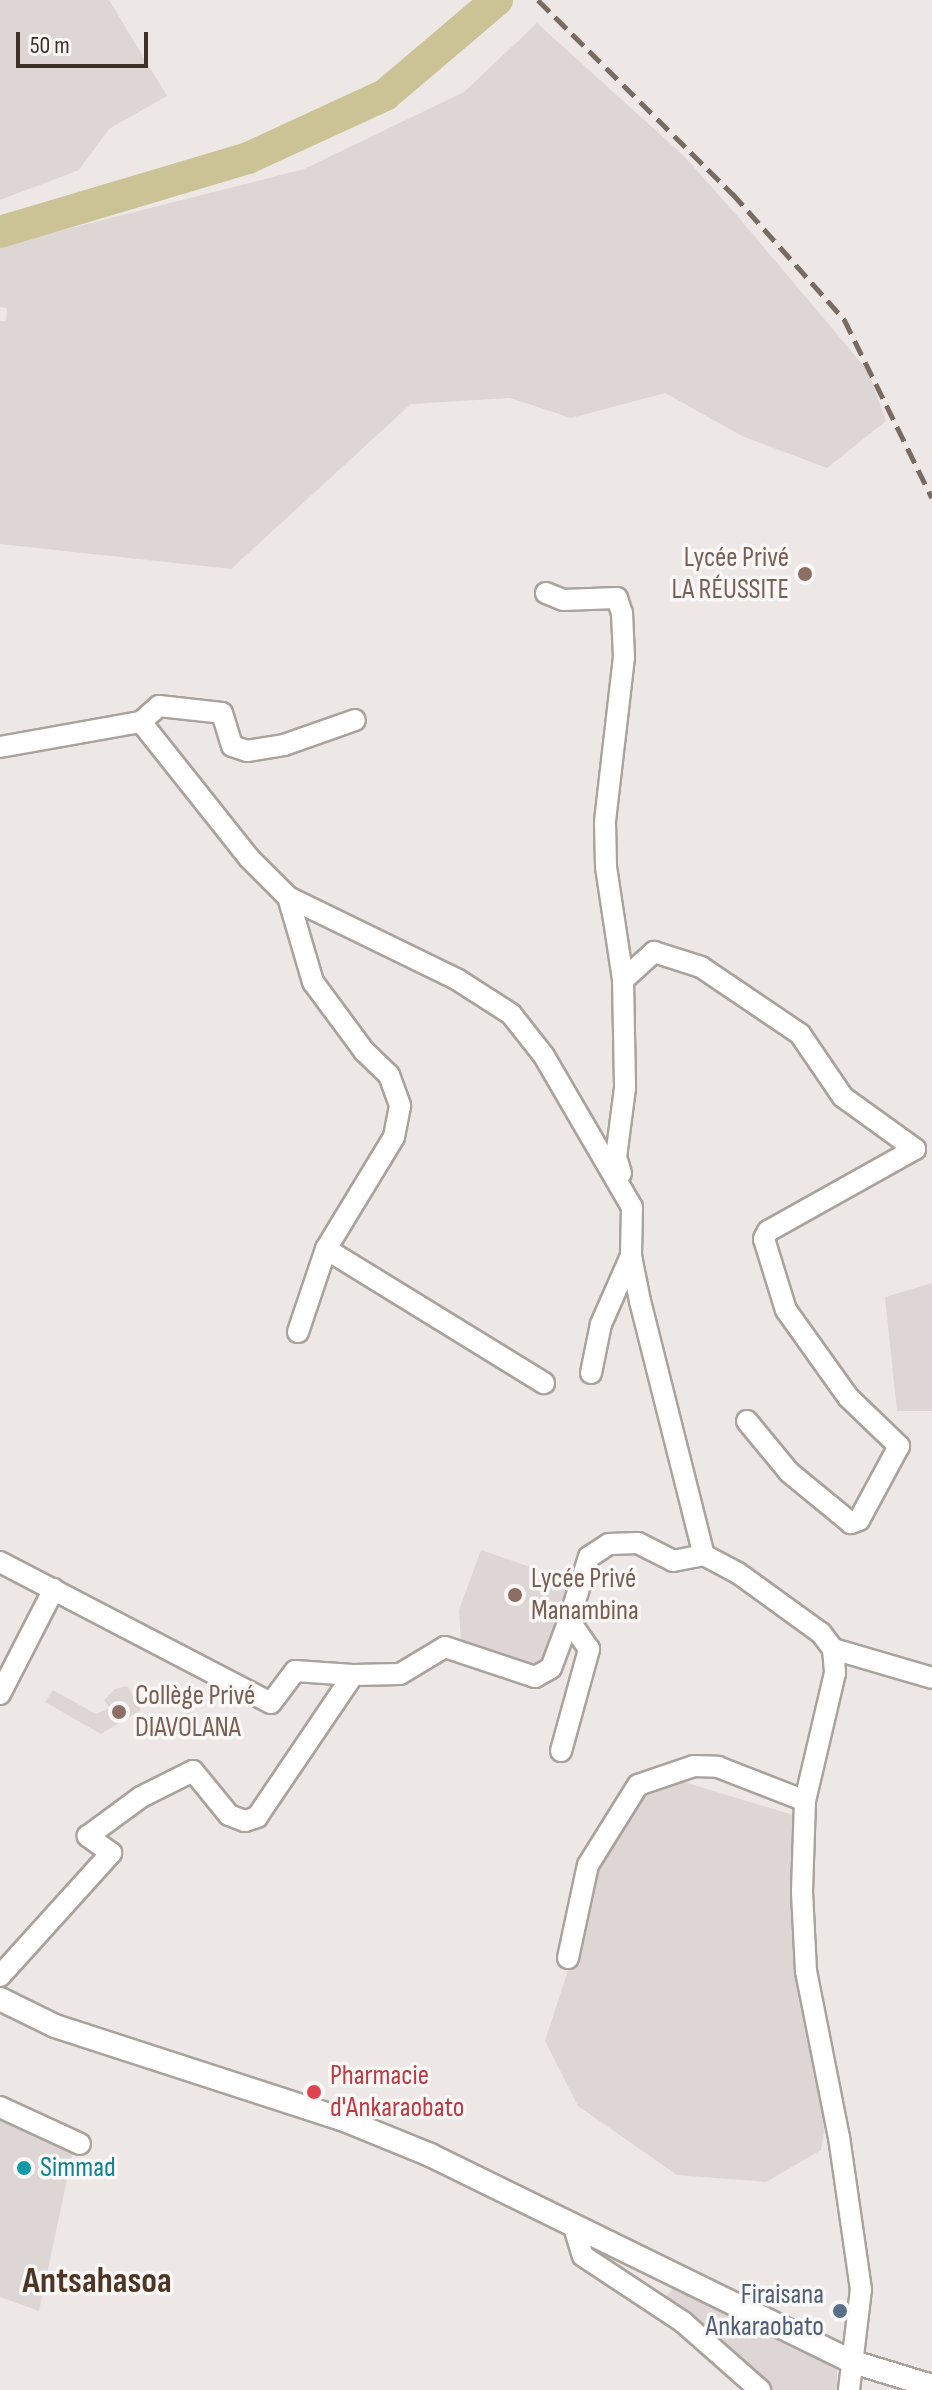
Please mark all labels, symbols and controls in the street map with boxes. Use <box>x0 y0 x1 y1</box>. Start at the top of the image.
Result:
scale bar <box>20 16 152 66</box>
text: 50 m <box>30 31 70 60</box>
place label: Lycée Privé LA RÉUSSITE <box>672 541 789 607</box>
marker: Lycée Privé LA RÉUSSITE <box>796 565 814 583</box>
place label: Lycée Privé Manambina <box>531 1562 639 1628</box>
marker: Lycée Privé Manambina <box>506 1586 524 1604</box>
place label: Collège Privé DIAVOLANA <box>135 1679 255 1745</box>
marker: Collège Privé DIAVOLANA <box>110 1703 128 1721</box>
place label: Pharmacie d'Ankaraobato <box>330 2059 464 2125</box>
marker: Pharmacie d'Ankaraobato <box>305 2083 323 2101</box>
place label: Simmad <box>40 2151 116 2185</box>
marker: Simmad <box>15 2159 33 2177</box>
district label: Antsahasoa <box>22 2260 172 2304</box>
place label: Firaisana Ankaraobato <box>706 2278 824 2344</box>
marker: Firaisana Ankaraobato <box>831 2302 849 2320</box>

